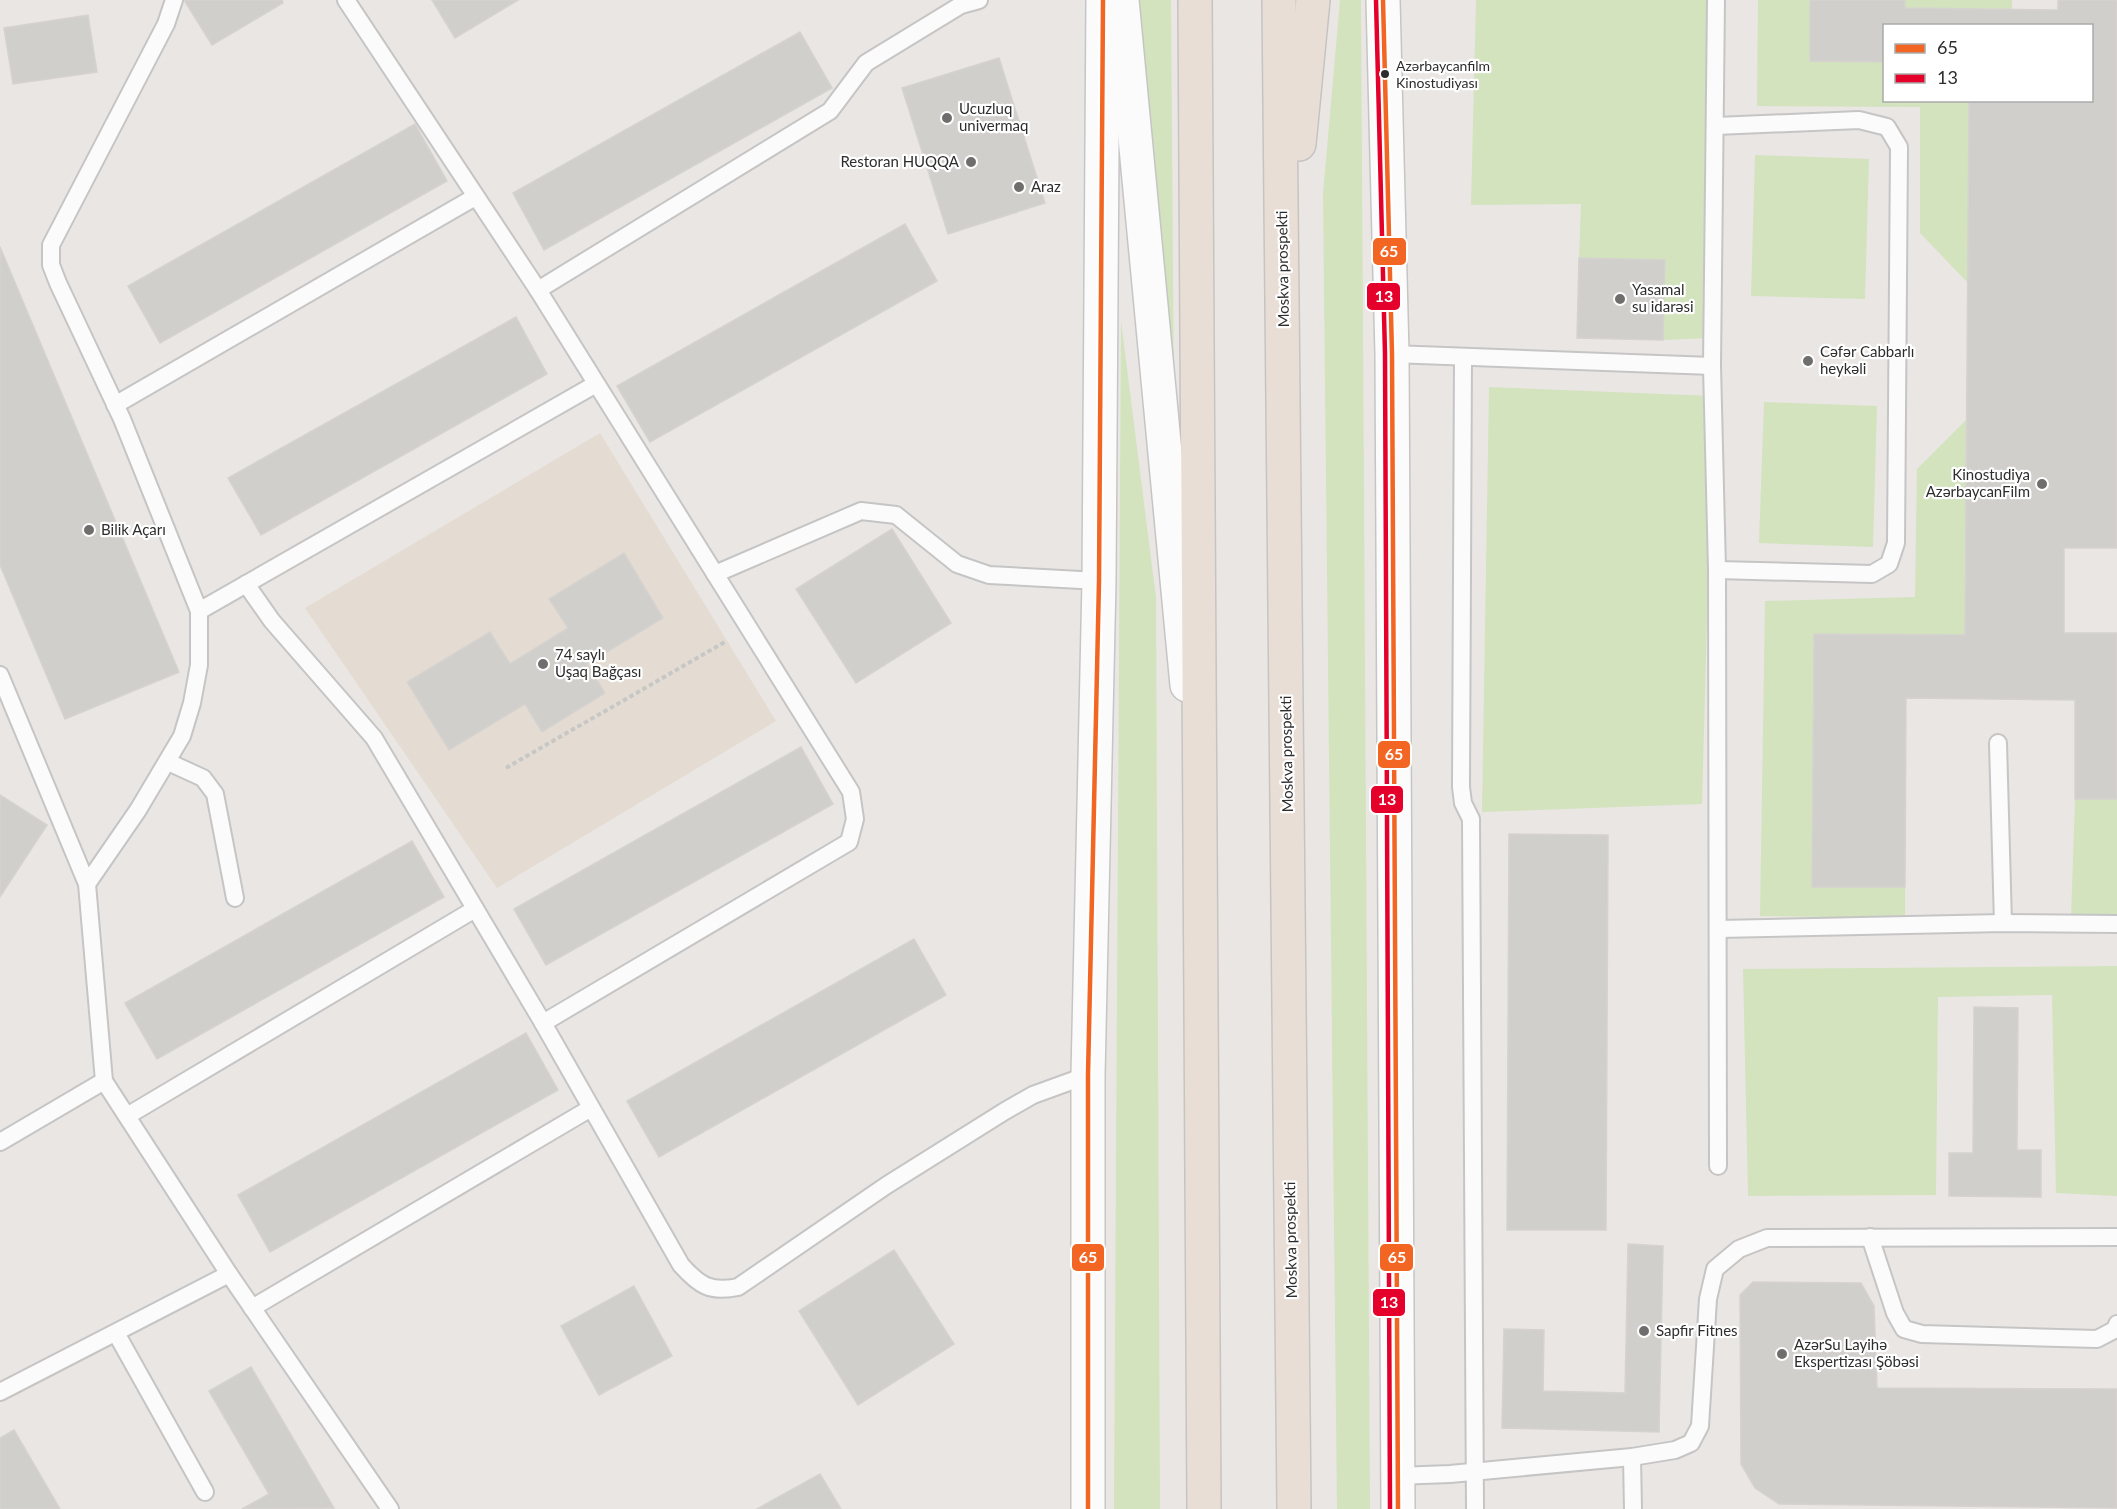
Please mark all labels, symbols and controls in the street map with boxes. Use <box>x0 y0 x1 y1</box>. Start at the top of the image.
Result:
legend <box>1883 24 2093 102</box>
text: 65 <box>1937 36 1958 58</box>
place label: Azərbaycanfilm Kinostudiyası <box>1396 57 1490 91</box>
text: 13 <box>1937 66 1958 88</box>
marker: Azərbaycanfilm Kinostudiyası <box>1379 68 1391 80</box>
place label: Ucuzluq univermaq <box>959 99 1028 134</box>
marker: Ucuzluq univermaq <box>940 111 954 125</box>
place label: Restoran HUQQA <box>840 152 960 170</box>
marker: Restoran HUQQA <box>964 155 978 169</box>
place label: Araz <box>1031 177 1061 195</box>
marker: Araz <box>1012 180 1026 194</box>
street label: Moskva prospekti <box>1272 210 1292 328</box>
line badge: 65 <box>1372 237 1407 266</box>
text: 65 <box>1380 241 1398 260</box>
place label: Yasamal su idarəsi <box>1632 280 1694 315</box>
line badge: 13 <box>1366 282 1401 311</box>
text: 13 <box>1375 286 1393 305</box>
marker: Yasamal su idarəsi <box>1613 292 1627 306</box>
place label: Cəfər Cabbarlı heykəli <box>1820 342 1914 377</box>
marker: Cəfər Cabbarlı heykəli <box>1801 354 1815 368</box>
place label: Kinostudiya AzərbaycanFilm <box>1926 465 2030 500</box>
marker: Kinostudiya AzərbaycanFilm <box>2035 477 2049 491</box>
place label: Bilik Açarı <box>101 520 166 538</box>
marker: Bilik Açarı <box>82 523 96 537</box>
place label: 74 saylı Uşaq Bağçası <box>555 645 641 680</box>
marker: 74 saylı Uşaq Bağçası <box>536 657 550 671</box>
street label: Moskva prospekti <box>1276 695 1296 813</box>
line badge: 65 <box>1377 740 1411 769</box>
text: 65 <box>1385 744 1403 763</box>
line badge: 13 <box>1370 785 1404 814</box>
text: 13 <box>1378 789 1396 808</box>
street label: Moskva prospekti <box>1280 1181 1300 1299</box>
line badge: 65 <box>1071 1243 1105 1272</box>
line badge: 65 <box>1379 1243 1414 1272</box>
text: 65 <box>1079 1247 1097 1266</box>
text: 65 <box>1388 1247 1406 1266</box>
line badge: 13 <box>1372 1288 1406 1317</box>
text: 13 <box>1380 1292 1398 1311</box>
place label: Sapfir Fitnes <box>1656 1321 1738 1339</box>
marker: Sapfir Fitnes <box>1637 1324 1651 1338</box>
place label: AzərSu Layihə Ekspertizası Şöbəsi <box>1794 1335 1919 1370</box>
marker: AzərSu Layihə Ekspertizası Şöbəsi <box>1775 1347 1789 1361</box>

